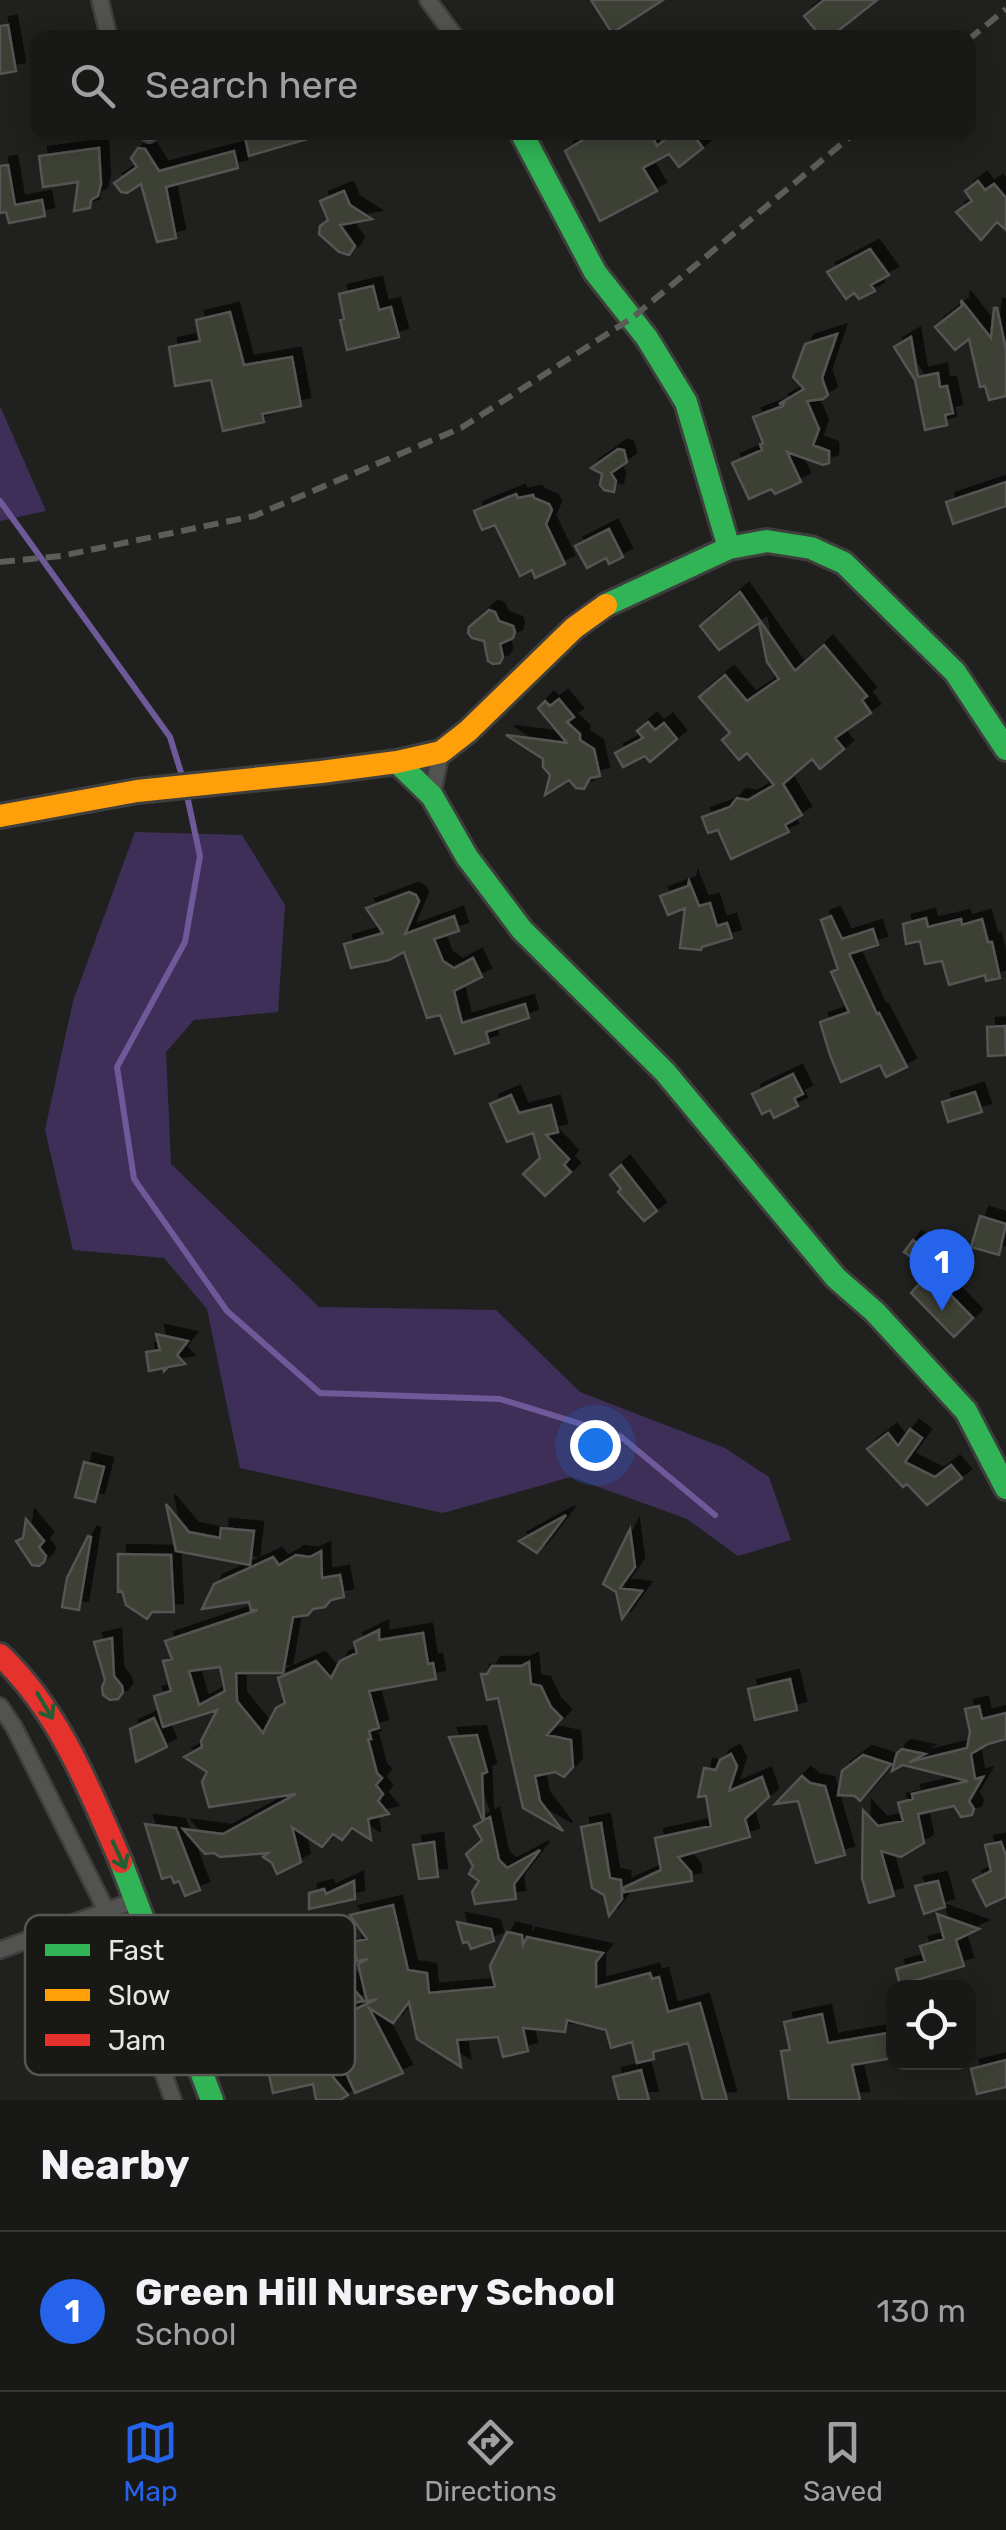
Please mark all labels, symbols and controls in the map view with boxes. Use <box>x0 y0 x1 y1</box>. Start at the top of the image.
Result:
search box <box>30 30 976 140</box>
icon: search <box>65 58 120 113</box>
text: Search here <box>145 62 358 108</box>
pin: 1 <box>910 1228 974 1311</box>
your location <box>570 1420 621 1471</box>
one-way arrow <box>35 1692 55 1720</box>
one-way arrow <box>111 1840 130 1870</box>
legend <box>25 1915 355 2075</box>
text: Fast <box>108 1934 164 1967</box>
text: Slow <box>108 1979 170 2012</box>
map controls <box>886 1980 976 2070</box>
button: locate <box>886 1980 976 2070</box>
text: Jam <box>108 2024 166 2057</box>
text: Nearby <box>40 2140 190 2190</box>
text: Green Hill Nursery School <box>135 2269 615 2315</box>
text: 1 <box>65 2292 80 2330</box>
text: 130 m <box>876 2292 966 2330</box>
text: School <box>135 2315 237 2353</box>
tab: Map <box>123 2415 178 2508</box>
tab: Directions <box>424 2415 557 2508</box>
tab: Saved <box>803 2415 883 2508</box>

